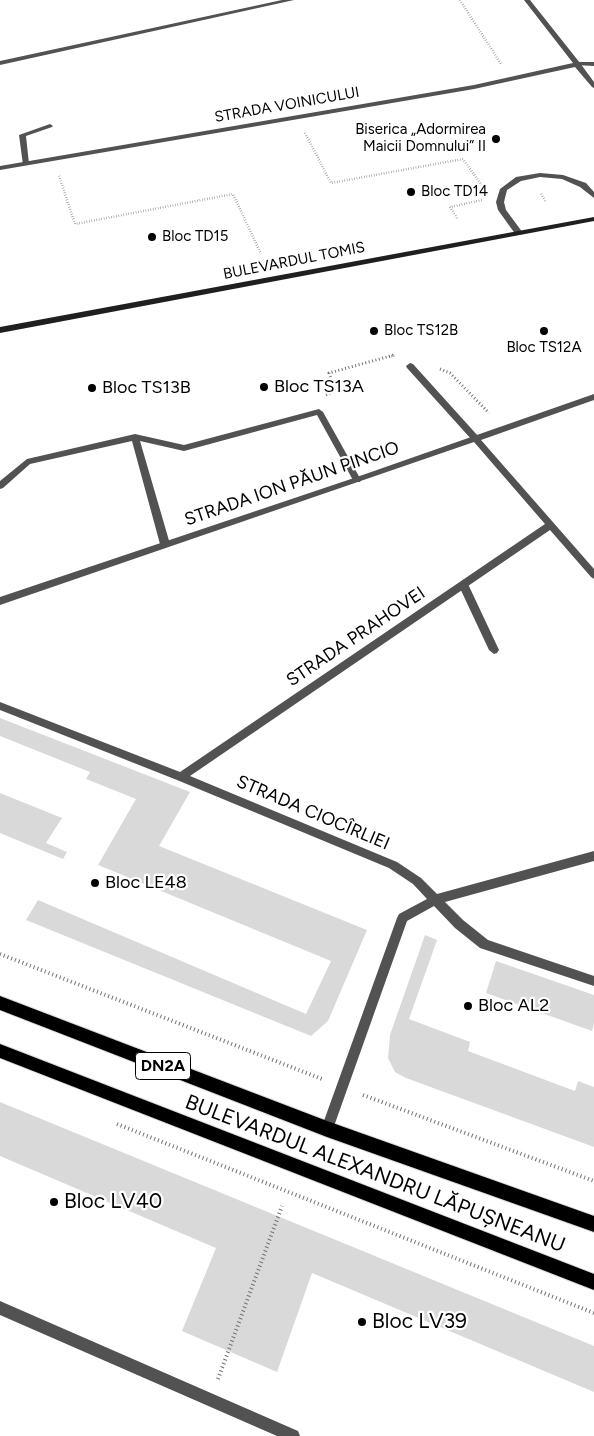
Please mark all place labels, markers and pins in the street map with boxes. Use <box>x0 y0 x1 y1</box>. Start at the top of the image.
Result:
place label: Biserica „Adormirea Maicii Domnului” II <box>355 121 486 156</box>
marker: Biserica „Adormirea Maicii Domnului” II <box>490 133 502 145</box>
place label: Bloc TD14 <box>421 183 488 201</box>
marker: Bloc TD14 <box>405 186 417 198</box>
place label: Bloc TD15 <box>162 228 228 246</box>
marker: Bloc TD15 <box>146 231 158 243</box>
place label: Bloc TS12B <box>384 322 458 340</box>
marker: Bloc TS12B <box>368 325 380 337</box>
marker: Bloc TS12A <box>538 325 550 337</box>
place label: Bloc TS12A <box>506 339 582 357</box>
place label: Bloc TS13A <box>274 376 364 398</box>
place label: Bloc TS13B <box>102 377 191 399</box>
marker: Bloc TS13A <box>258 381 270 393</box>
marker: Bloc TS13B <box>86 382 98 394</box>
place label: Bloc LE48 <box>105 872 187 894</box>
marker: Bloc LE48 <box>89 877 101 889</box>
place label: Bloc AL2 <box>478 995 549 1017</box>
marker: Bloc AL2 <box>462 1000 474 1012</box>
place label: Bloc LV40 <box>64 1189 162 1215</box>
marker: Bloc LV40 <box>48 1196 60 1208</box>
place label: Bloc LV39 <box>372 1309 467 1335</box>
marker: Bloc LV39 <box>356 1316 368 1328</box>

